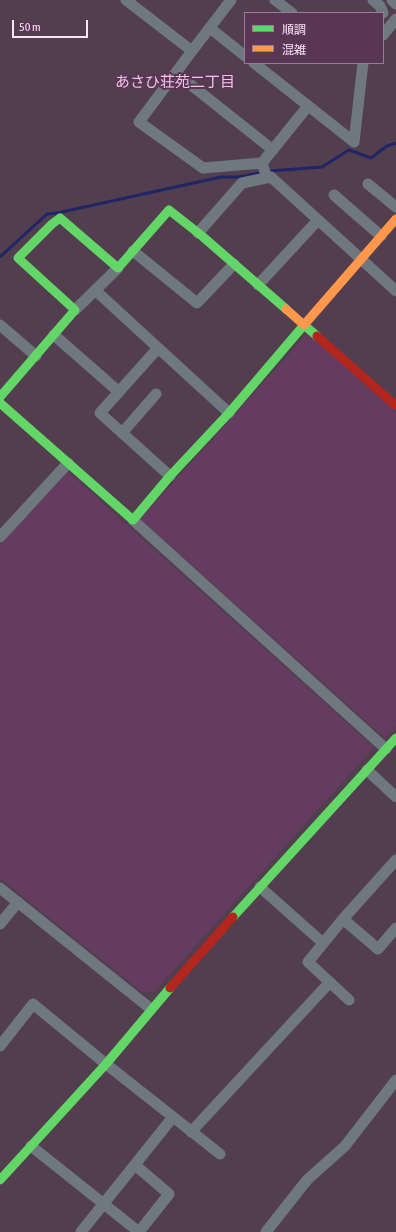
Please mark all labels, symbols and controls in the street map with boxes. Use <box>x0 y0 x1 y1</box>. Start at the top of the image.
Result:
scale bar <box>14 12 90 38</box>
legend <box>244 12 384 64</box>
text: 50 m <box>19 20 41 34</box>
text: 順調 <box>282 23 306 37</box>
text: 混雑 <box>282 43 306 57</box>
district label: あさひ荘苑二丁目 <box>115 73 235 91</box>

